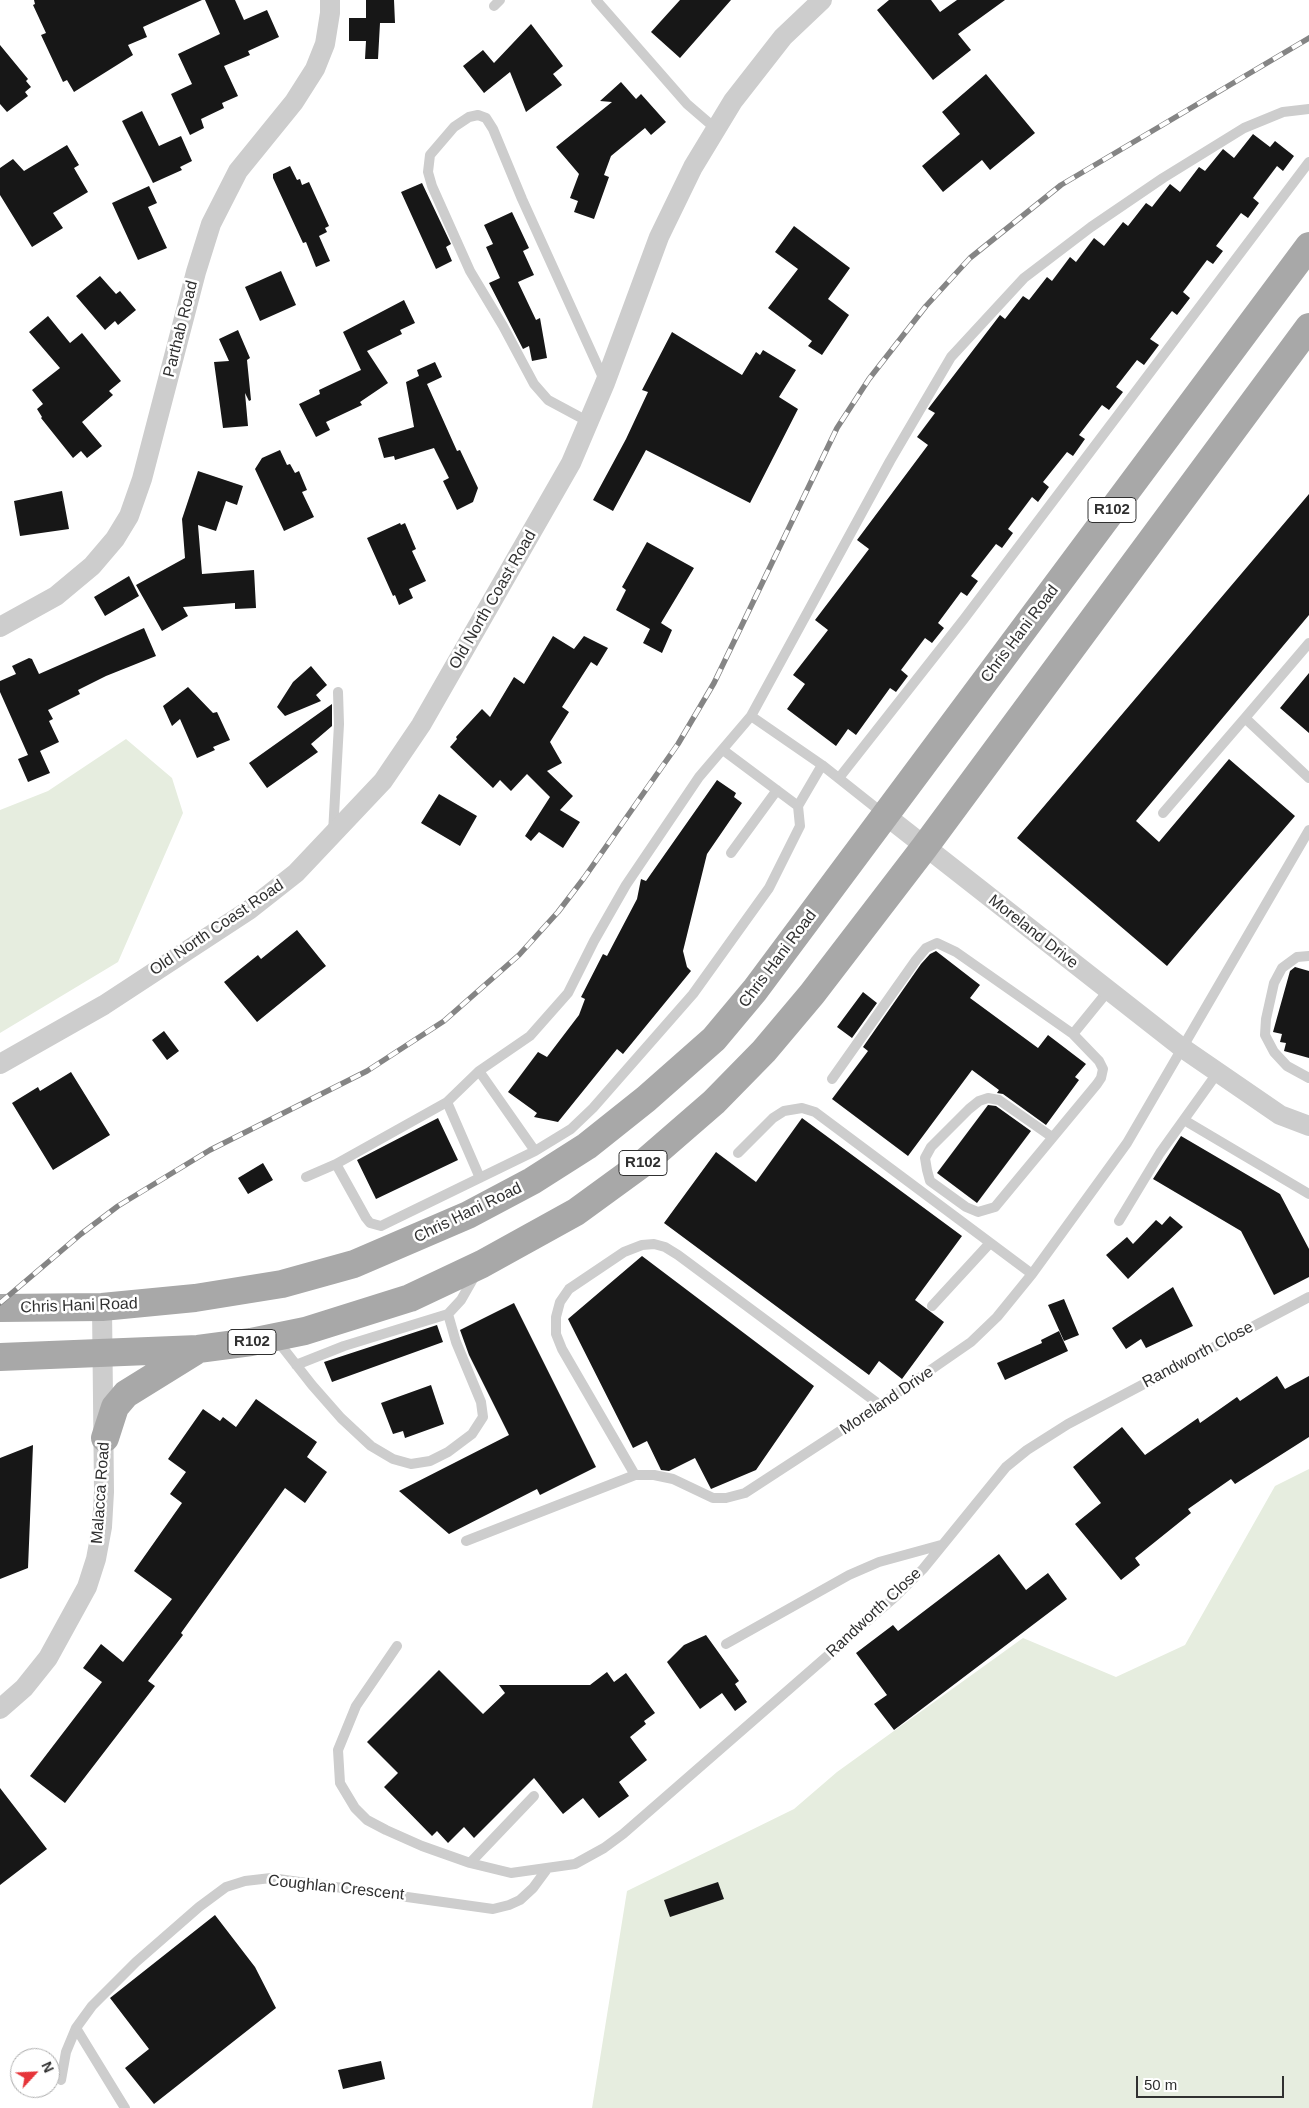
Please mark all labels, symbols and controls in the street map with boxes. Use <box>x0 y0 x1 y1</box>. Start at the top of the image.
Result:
street label: Parthab Road <box>160 279 202 379</box>
road number: R102 <box>1088 498 1136 522</box>
street label: Old North Coast Road <box>445 527 541 673</box>
street label: Chris Hani Road <box>977 581 1063 687</box>
street label: Old North Coast Road <box>146 876 288 980</box>
street label: Moreland Drive <box>984 891 1082 973</box>
street label: Chris Hani Road <box>735 906 821 1012</box>
road number: R102 <box>619 1150 667 1176</box>
street label: Chris Hani Road <box>411 1179 525 1247</box>
street label: Chris Hani Road <box>20 1294 138 1318</box>
street label: Randworth Close <box>1139 1318 1257 1392</box>
road number: R102 <box>228 1330 276 1354</box>
street label: Moreland Drive <box>837 1363 937 1439</box>
street label: Malacca Road <box>88 1441 114 1545</box>
street label: Randworth Close <box>823 1564 925 1662</box>
street label: Coughlan Crescent <box>267 1871 405 1905</box>
north arrow <box>10 2048 60 2098</box>
text: N <box>38 2059 57 2075</box>
scale bar <box>1139 2066 1286 2098</box>
text: 50 m <box>1144 2076 1177 2093</box>

